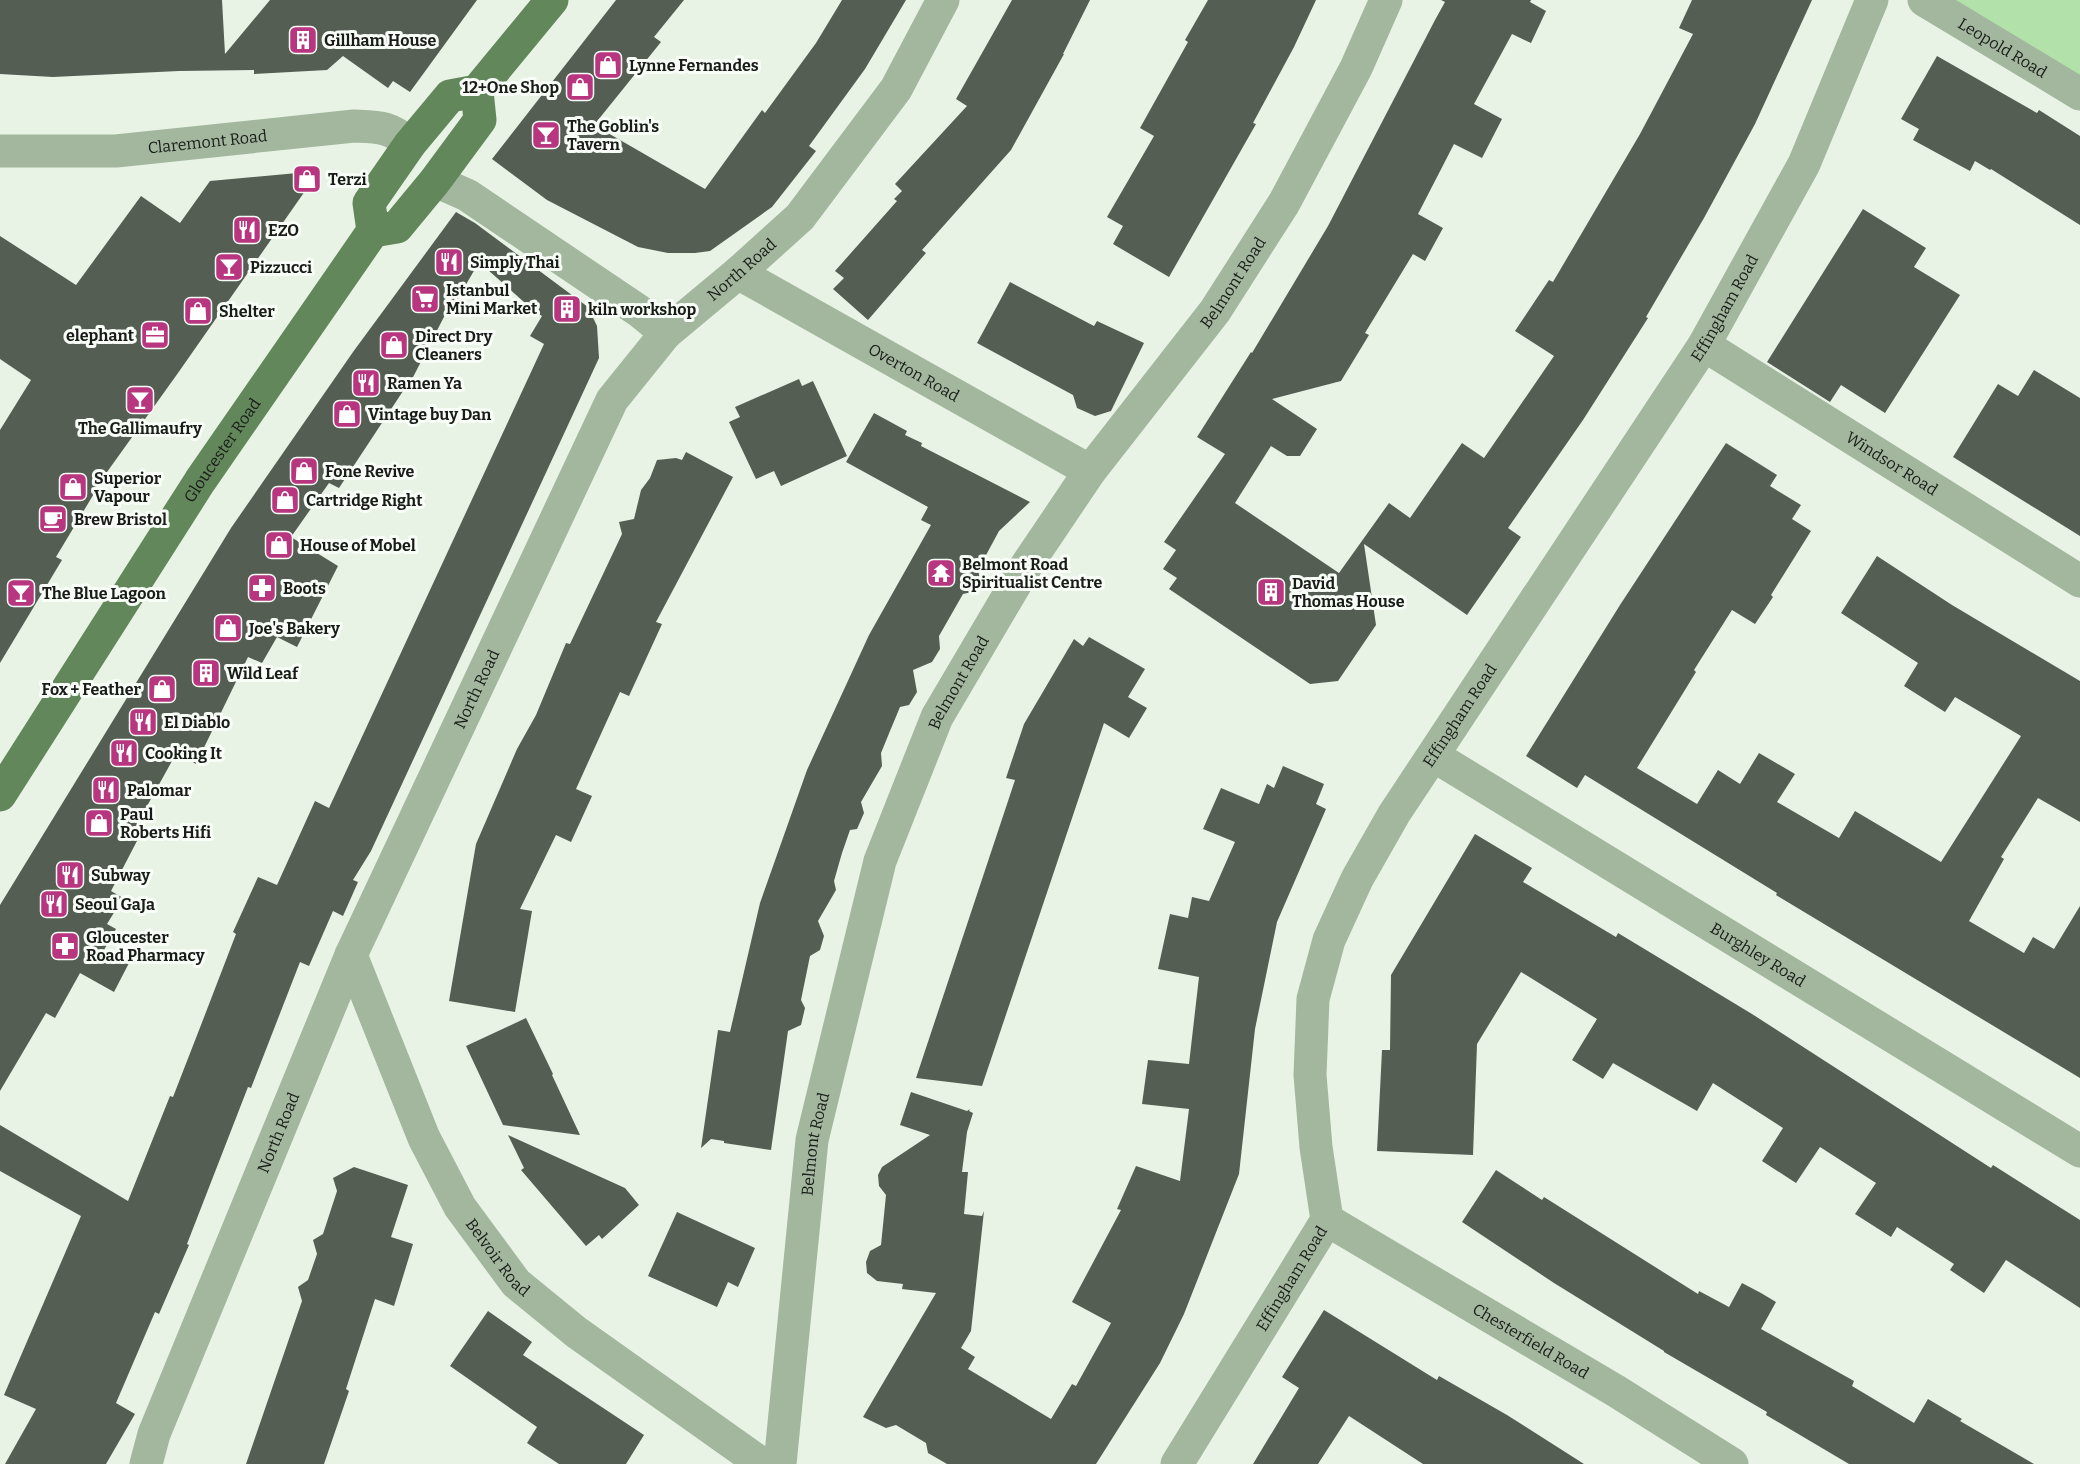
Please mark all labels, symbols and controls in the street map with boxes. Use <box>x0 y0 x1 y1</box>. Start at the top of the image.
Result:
street label: Leopold Road <box>1955 14 2051 82</box>
building icon: Gillham House <box>287 24 319 56</box>
place label: Gillham House <box>324 31 436 50</box>
shop icon: Lynne Fernandes <box>592 49 624 81</box>
place label: Lynne Fernandes <box>629 56 759 75</box>
shop icon: 12+One Shop <box>564 71 596 103</box>
place label: 12+One Shop <box>462 78 559 97</box>
place label: The Goblin's Tavern <box>567 117 659 154</box>
bar icon: The Goblin's Tavern <box>530 119 562 151</box>
street label: Claremont Road <box>147 126 269 158</box>
shop icon: Terzi <box>291 163 323 195</box>
place label: Terzi <box>328 170 367 189</box>
restaurant icon: EZO <box>231 214 263 246</box>
place label: EZO <box>268 221 299 240</box>
street label: Belmont Road <box>1196 233 1270 332</box>
street label: North Road <box>703 234 780 305</box>
restaurant icon: Simply Thai <box>433 246 465 278</box>
bar icon: Pizzucci <box>213 251 245 283</box>
street label: Effingham Road <box>1687 251 1762 365</box>
place label: Simply Thai <box>470 253 560 272</box>
place label: Pizzucci <box>250 258 312 277</box>
place label: Istanbul Mini Market <box>446 281 538 318</box>
supermarket icon: Istanbul Mini Market <box>409 283 441 315</box>
building icon: kiln workshop <box>551 293 583 325</box>
shop icon: Shelter <box>182 295 214 327</box>
place label: kiln workshop <box>588 300 697 319</box>
place label: Shelter <box>219 302 275 321</box>
office icon: elephant <box>139 319 171 351</box>
place label: elephant <box>66 326 135 345</box>
place label: Direct Dry Cleaners <box>415 327 493 364</box>
shop icon: Direct Dry Cleaners <box>378 329 410 361</box>
street label: Overton Road <box>865 339 963 406</box>
restaurant icon: Ramen Ya <box>350 367 382 399</box>
place label: Ramen Ya <box>387 374 462 393</box>
bar icon: The Gallimaufry <box>124 384 156 416</box>
street label: Gloucester Road <box>180 394 265 506</box>
shop icon: Vintage buy Dan <box>331 398 363 430</box>
place label: Vintage buy Dan <box>368 405 492 424</box>
place label: The Gallimaufry <box>78 419 202 438</box>
street label: Windsor Road <box>1842 428 1942 500</box>
shop icon: Fone Revive <box>288 455 320 487</box>
place label: Fone Revive <box>325 462 414 481</box>
place label: Superior Vapour <box>94 469 162 506</box>
shop icon: Superior Vapour <box>57 471 89 503</box>
shop icon: Cartridge Right <box>269 484 301 516</box>
place label: Cartridge Right <box>306 491 423 510</box>
cafe icon: Brew Bristol <box>37 503 69 535</box>
place label: Brew Bristol <box>74 510 167 529</box>
shop icon: House of Mobel <box>263 529 295 561</box>
place label: House of Mobel <box>300 536 416 555</box>
place label: Belmont Road Spiritualist Centre <box>962 555 1103 592</box>
temple icon: Belmont Road Spiritualist Centre <box>925 557 957 589</box>
pharmacy icon: Boots <box>246 572 278 604</box>
place label: David Thomas House <box>1292 574 1405 611</box>
building icon: David Thomas House <box>1255 576 1287 608</box>
bar icon: The Blue Lagoon <box>5 577 37 609</box>
place label: Boots <box>283 579 326 598</box>
place label: The Blue Lagoon <box>42 584 167 603</box>
shop icon: Joe's Bakery <box>212 612 244 644</box>
place label: Joe's Bakery <box>248 619 340 638</box>
street label: Belmont Road <box>924 632 993 732</box>
street label: North Road <box>450 646 504 732</box>
building icon: Wild Leaf <box>190 657 222 689</box>
street label: Effingham Road <box>1419 660 1501 771</box>
place label: Wild Leaf <box>227 664 299 683</box>
shop icon: Fox + Feather <box>146 673 178 705</box>
place label: Fox + Feather <box>42 680 141 699</box>
restaurant icon: El Diablo <box>127 706 159 738</box>
place label: El Diablo <box>164 713 230 732</box>
restaurant icon: Cooking It <box>108 737 140 769</box>
place label: Cooking It <box>145 744 223 763</box>
restaurant icon: Palomar <box>90 774 122 806</box>
place label: Palomar <box>127 781 192 800</box>
place label: Paul Roberts Hifi <box>120 805 211 842</box>
shop icon: Paul Roberts Hifi <box>83 807 115 839</box>
restaurant icon: Subway <box>54 859 86 891</box>
place label: Subway <box>91 866 150 885</box>
restaurant icon: Seoul GaJa <box>38 888 70 920</box>
place label: Seoul GaJa <box>75 895 155 914</box>
street label: Burghley Road <box>1707 918 1809 991</box>
place label: Gloucester Road Pharmacy <box>86 928 205 965</box>
pharmacy icon: Gloucester Road Pharmacy <box>49 930 81 962</box>
street label: North Road <box>253 1089 304 1176</box>
street label: Belmont Road <box>798 1090 833 1197</box>
street label: Belvoir Road <box>462 1215 534 1301</box>
street label: Effingham Road <box>1252 1222 1331 1335</box>
street label: Chesterfield Road <box>1469 1299 1593 1383</box>

